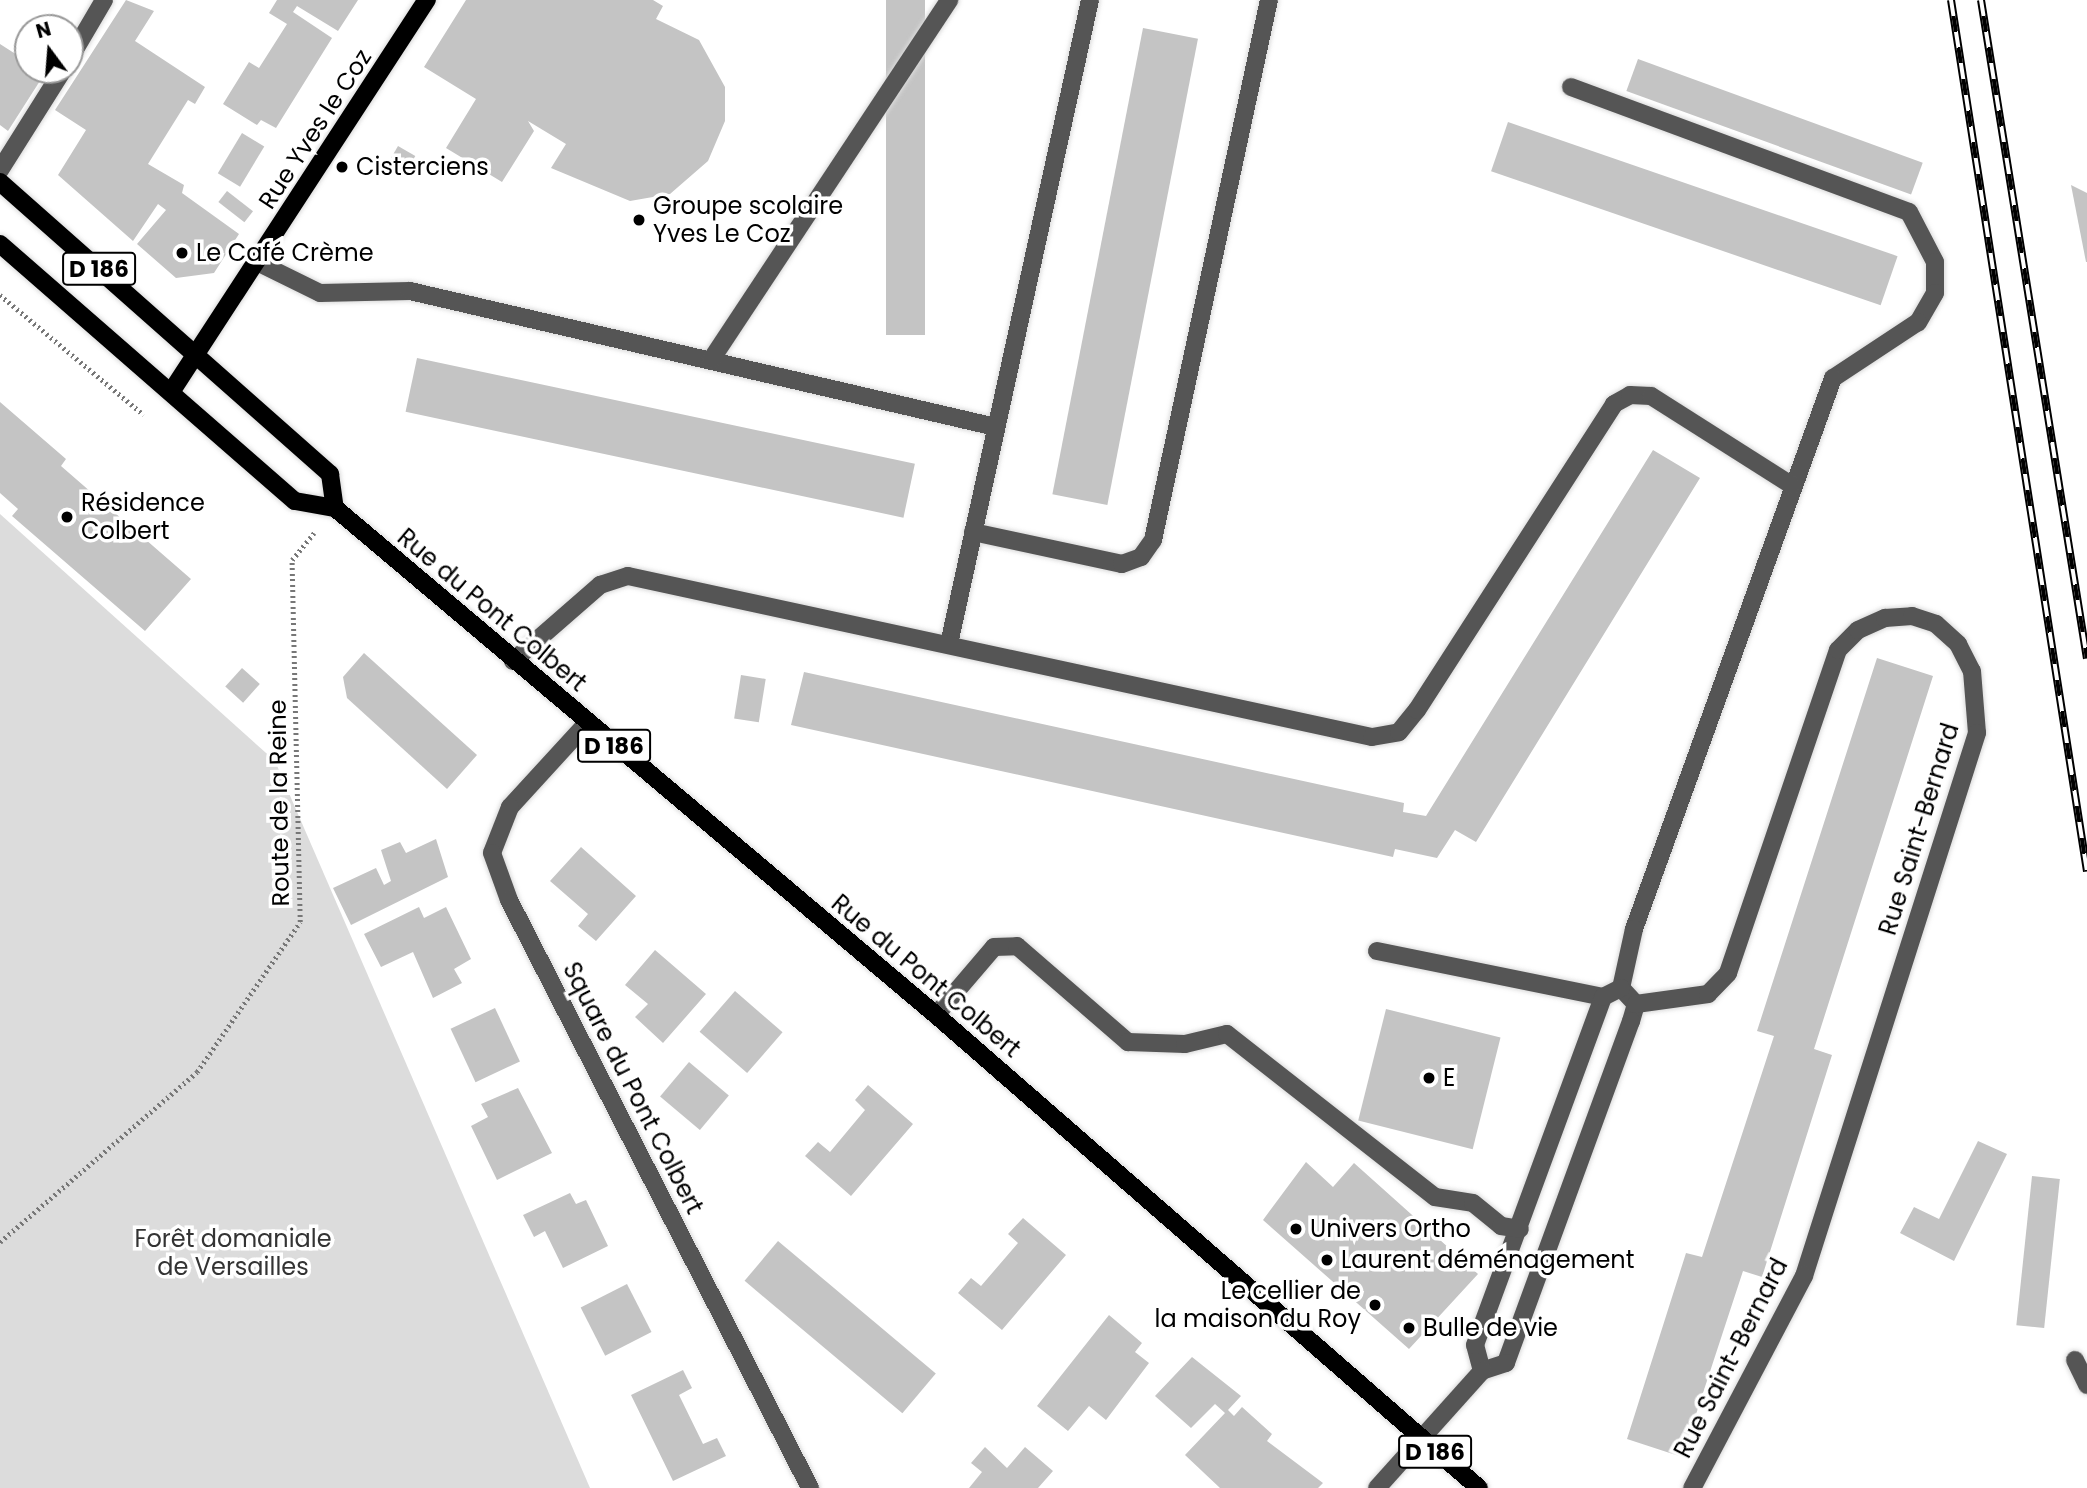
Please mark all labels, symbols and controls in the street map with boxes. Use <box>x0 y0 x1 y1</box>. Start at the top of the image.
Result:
north arrow <box>14 14 84 84</box>
text: N <box>33 15 54 45</box>
street label: Rue Yves le Coz <box>253 44 377 214</box>
place label: Cisterciens <box>356 153 489 181</box>
marker: Cisterciens <box>334 159 350 175</box>
place label: Groupe scolaire Yves Le Coz <box>653 192 843 248</box>
marker: Groupe scolaire Yves Le Coz <box>631 212 647 228</box>
place label: Le Café Crème <box>196 239 374 267</box>
marker: Le Café Crème <box>174 245 190 261</box>
road number: D 186 <box>60 250 138 288</box>
place label: Résidence Colbert <box>81 489 205 545</box>
marker: Résidence Colbert <box>59 509 75 525</box>
street label: Rue du Pont Colbert <box>392 523 592 697</box>
street label: Route de la Reine <box>263 699 295 907</box>
street label: Rue Saint-Bernard <box>1873 720 1965 938</box>
road number: D 186 <box>576 726 652 766</box>
street label: Rue du Pont Colbert <box>826 889 1026 1063</box>
street label: Square du Pont Colbert <box>557 957 709 1219</box>
place label: E <box>1443 1064 1455 1092</box>
marker: E <box>1421 1070 1437 1086</box>
place label: Univers Ortho <box>1310 1215 1471 1243</box>
marker: Univers Ortho <box>1288 1221 1304 1237</box>
park label: Forêt domaniale de Versailles <box>134 1225 332 1281</box>
place label: Laurent déménagement <box>1341 1246 1634 1274</box>
marker: Laurent déménagement <box>1319 1252 1335 1268</box>
street label: Rue Saint-Bernard <box>1668 1253 1794 1463</box>
place label: Le cellier de la maison du Roy <box>1155 1277 1361 1333</box>
marker: Le cellier de la maison du Roy <box>1367 1297 1383 1313</box>
place label: Bulle de vie <box>1423 1314 1558 1342</box>
marker: Bulle de vie <box>1401 1320 1417 1336</box>
road number: D 186 <box>1396 1432 1474 1471</box>

